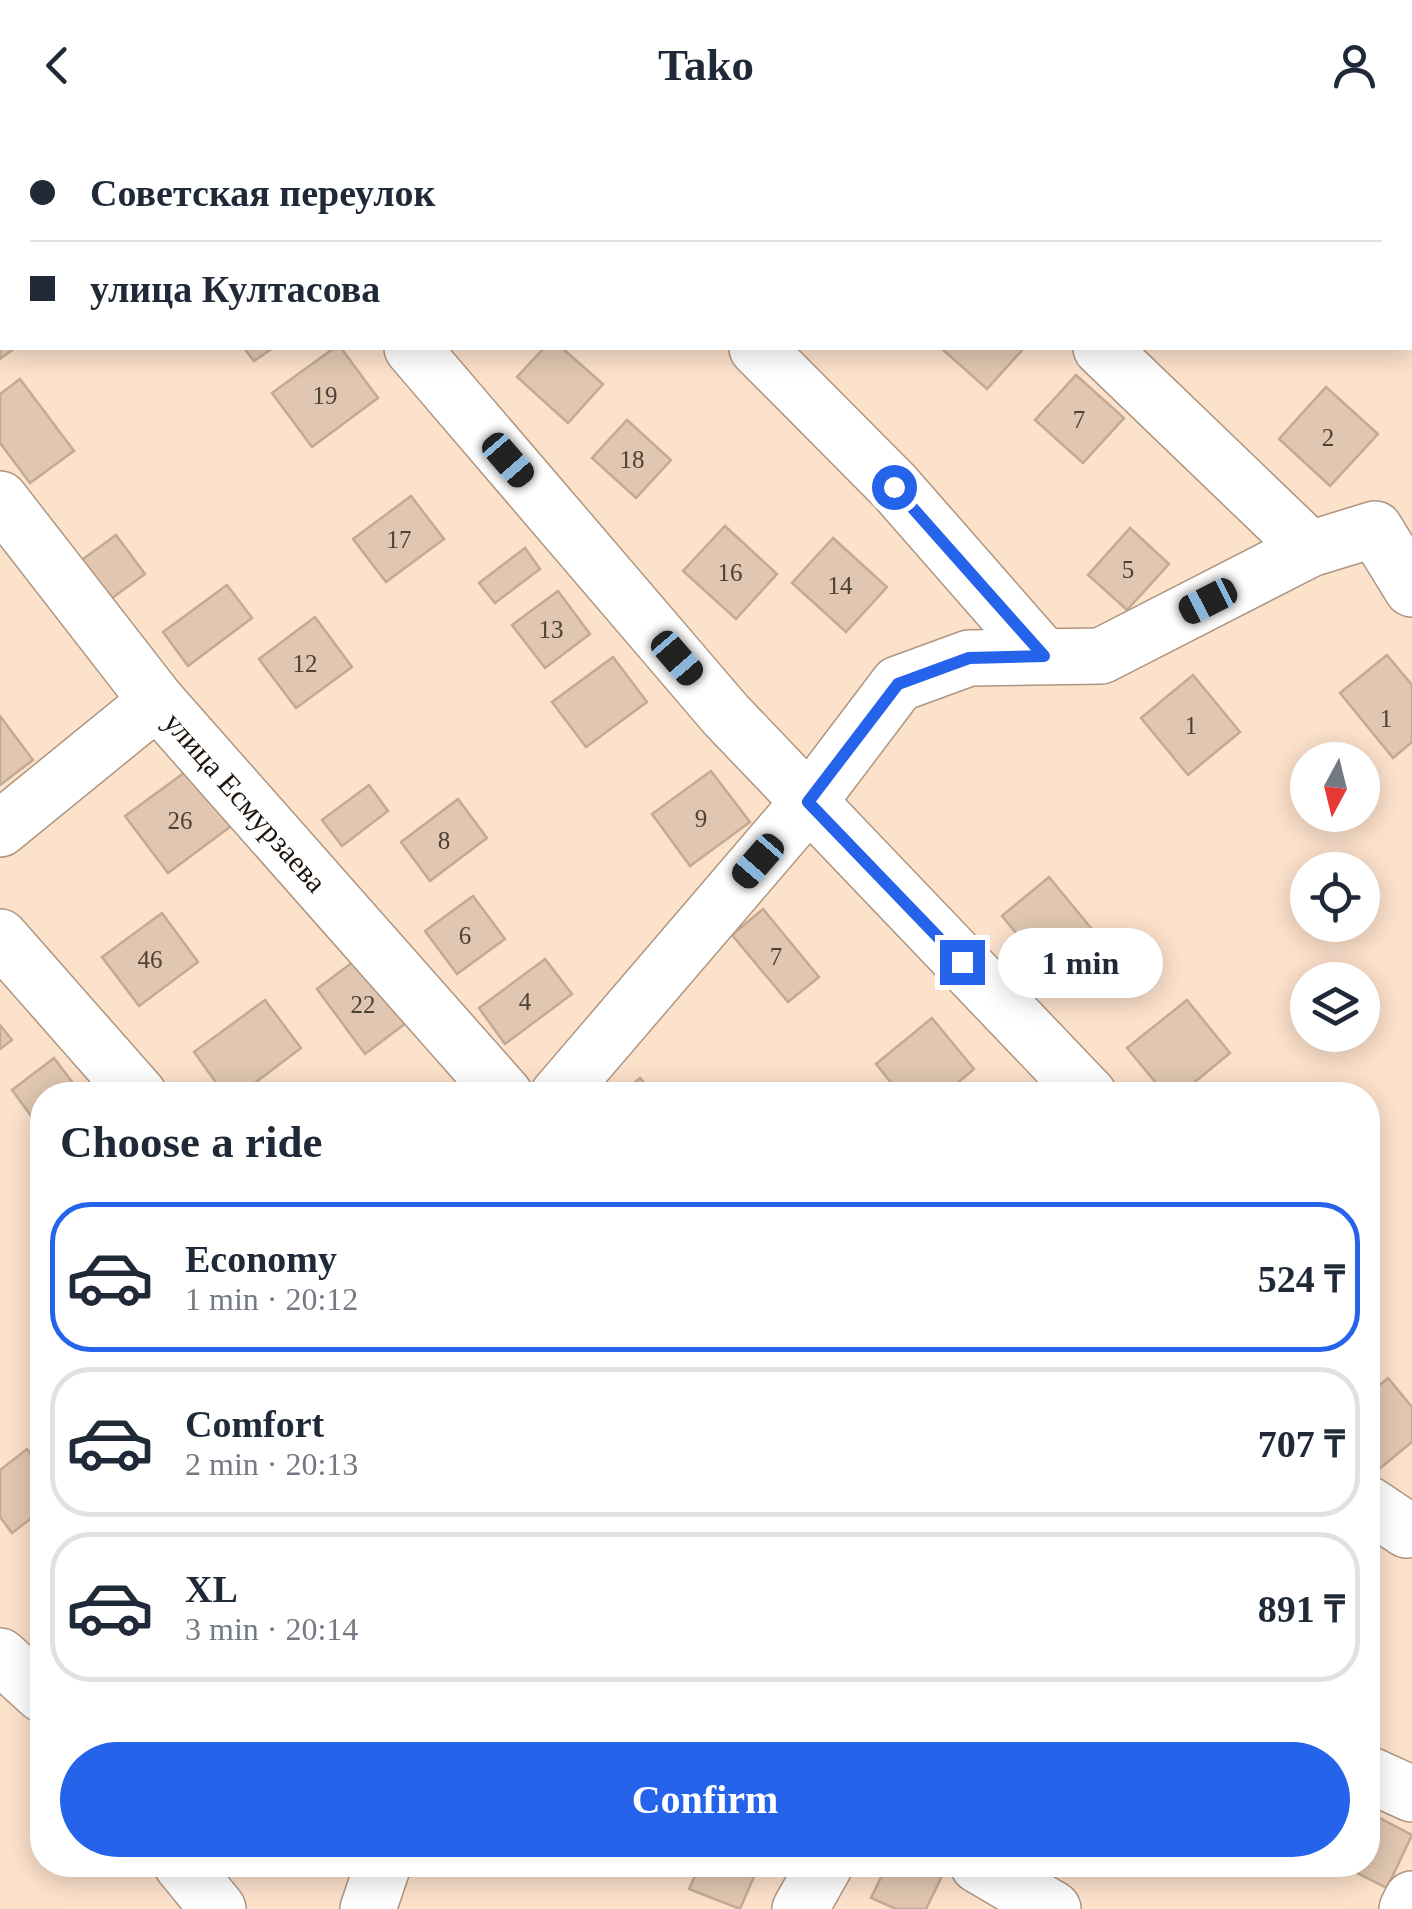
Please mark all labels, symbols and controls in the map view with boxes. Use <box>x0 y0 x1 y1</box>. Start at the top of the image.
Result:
icon: back <box>30 38 85 93</box>
icon: person <box>1327 38 1382 93</box>
text: Tako <box>658 40 754 90</box>
text: Советская переулок <box>90 172 435 214</box>
text: улица Култасова <box>90 268 380 310</box>
house number: 19 <box>313 382 338 409</box>
house number: 7 <box>1073 406 1085 433</box>
house number: 2 <box>1322 424 1334 451</box>
car <box>477 428 539 492</box>
house number: 18 <box>620 446 645 473</box>
route start <box>872 465 917 510</box>
house number: 17 <box>387 526 412 553</box>
house number: 5 <box>1122 556 1134 583</box>
house number: 16 <box>718 559 743 586</box>
house number: 14 <box>828 572 853 599</box>
car <box>1174 574 1242 628</box>
house number: 13 <box>539 616 564 643</box>
car <box>646 626 708 690</box>
house number: 12 <box>293 650 318 677</box>
street label: улица Есмурзаева <box>158 705 334 898</box>
house number: 1 <box>1380 705 1392 732</box>
house number: 1 <box>1185 712 1197 739</box>
north arrow <box>1290 742 1380 832</box>
map controls <box>1290 742 1380 1052</box>
house number: 9 <box>695 805 707 832</box>
house number: 26 <box>168 807 193 834</box>
house number: 8 <box>438 827 450 854</box>
car <box>727 829 789 893</box>
button: locate <box>1290 852 1380 942</box>
house number: 6 <box>459 922 471 949</box>
callout: 1 min <box>997 927 1162 997</box>
route end <box>940 940 985 985</box>
house number: 7 <box>770 943 782 970</box>
text: 1 min <box>1042 945 1119 981</box>
house number: 46 <box>138 946 163 973</box>
button: layers <box>1290 962 1380 1052</box>
house number: 4 <box>519 988 532 1015</box>
house number: 22 <box>351 991 376 1018</box>
text: Choose a ride <box>60 1117 323 1167</box>
icon: car <box>65 1232 155 1322</box>
text: Economy <box>185 1238 337 1280</box>
text: 524 ₸ <box>1258 1258 1345 1300</box>
text: 1 min · 20:12 <box>185 1281 358 1317</box>
icon: car <box>65 1397 155 1487</box>
text: Comfort <box>185 1403 324 1445</box>
text: 707 ₸ <box>1258 1423 1345 1465</box>
text: 2 min · 20:13 <box>185 1446 358 1482</box>
icon: car <box>65 1562 155 1652</box>
text: XL <box>185 1568 238 1610</box>
text: 891 ₸ <box>1258 1588 1345 1630</box>
text: 3 min · 20:14 <box>185 1611 358 1647</box>
button: Confirm <box>60 1742 1350 1857</box>

